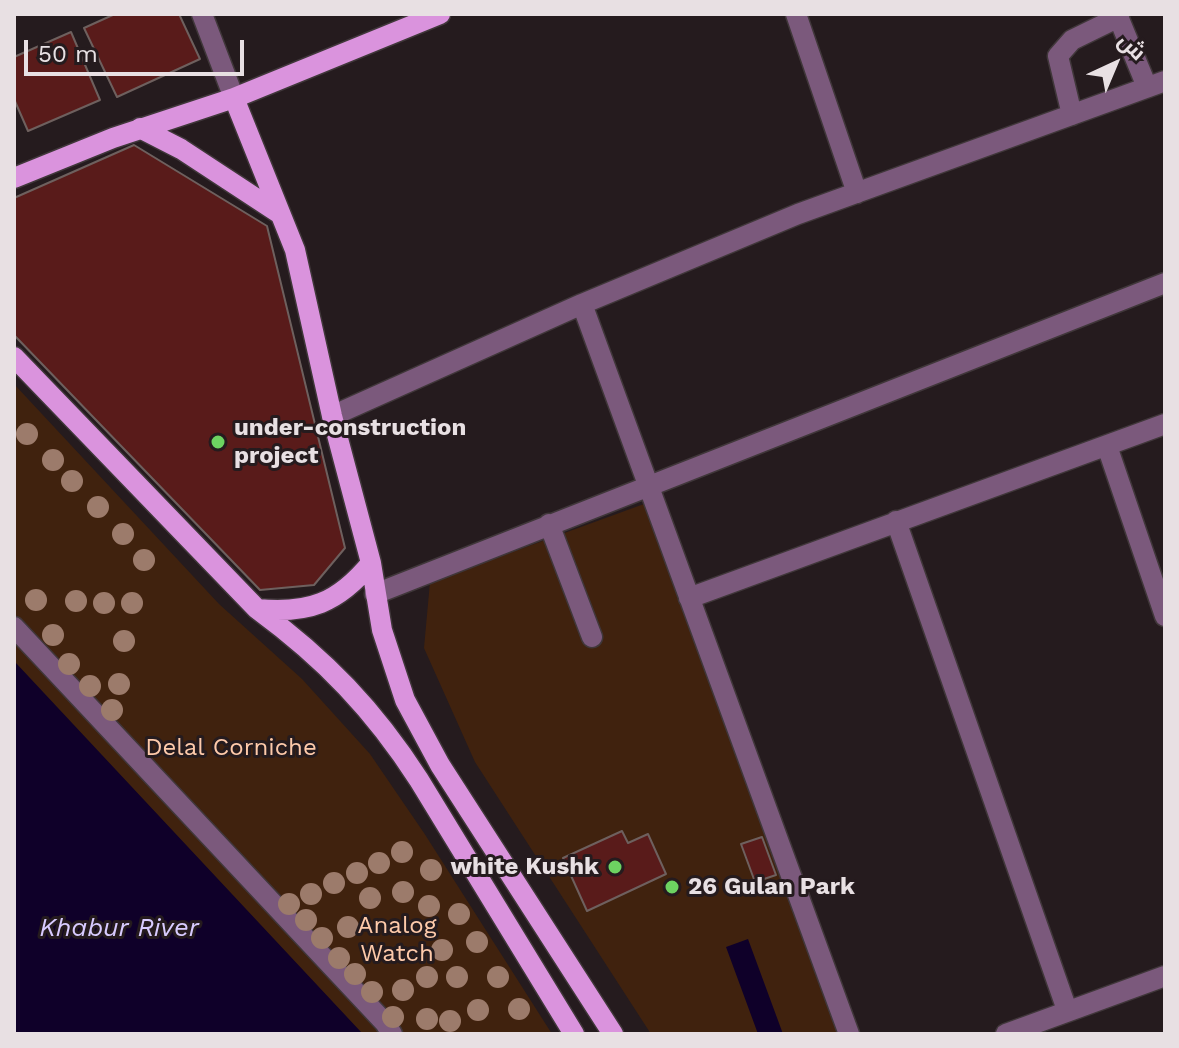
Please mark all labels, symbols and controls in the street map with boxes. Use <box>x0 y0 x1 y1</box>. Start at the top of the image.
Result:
scale bar <box>28 24 248 74</box>
north arrow <box>1075 24 1155 104</box>
text: ش <box>1113 28 1151 65</box>
text: 50 m <box>38 40 98 68</box>
place label: under-construction project <box>234 414 466 470</box>
marker: under-construction project <box>209 433 227 451</box>
park label: Delal Corniche <box>145 734 317 762</box>
place label: white Kushk <box>450 853 599 881</box>
marker: white Kushk <box>606 858 624 876</box>
place label: 26 Gulan Park <box>688 873 855 901</box>
marker: 26 Gulan Park <box>663 878 681 896</box>
water label: Khabur River <box>39 912 199 944</box>
park label: Analog Watch <box>358 912 436 968</box>

